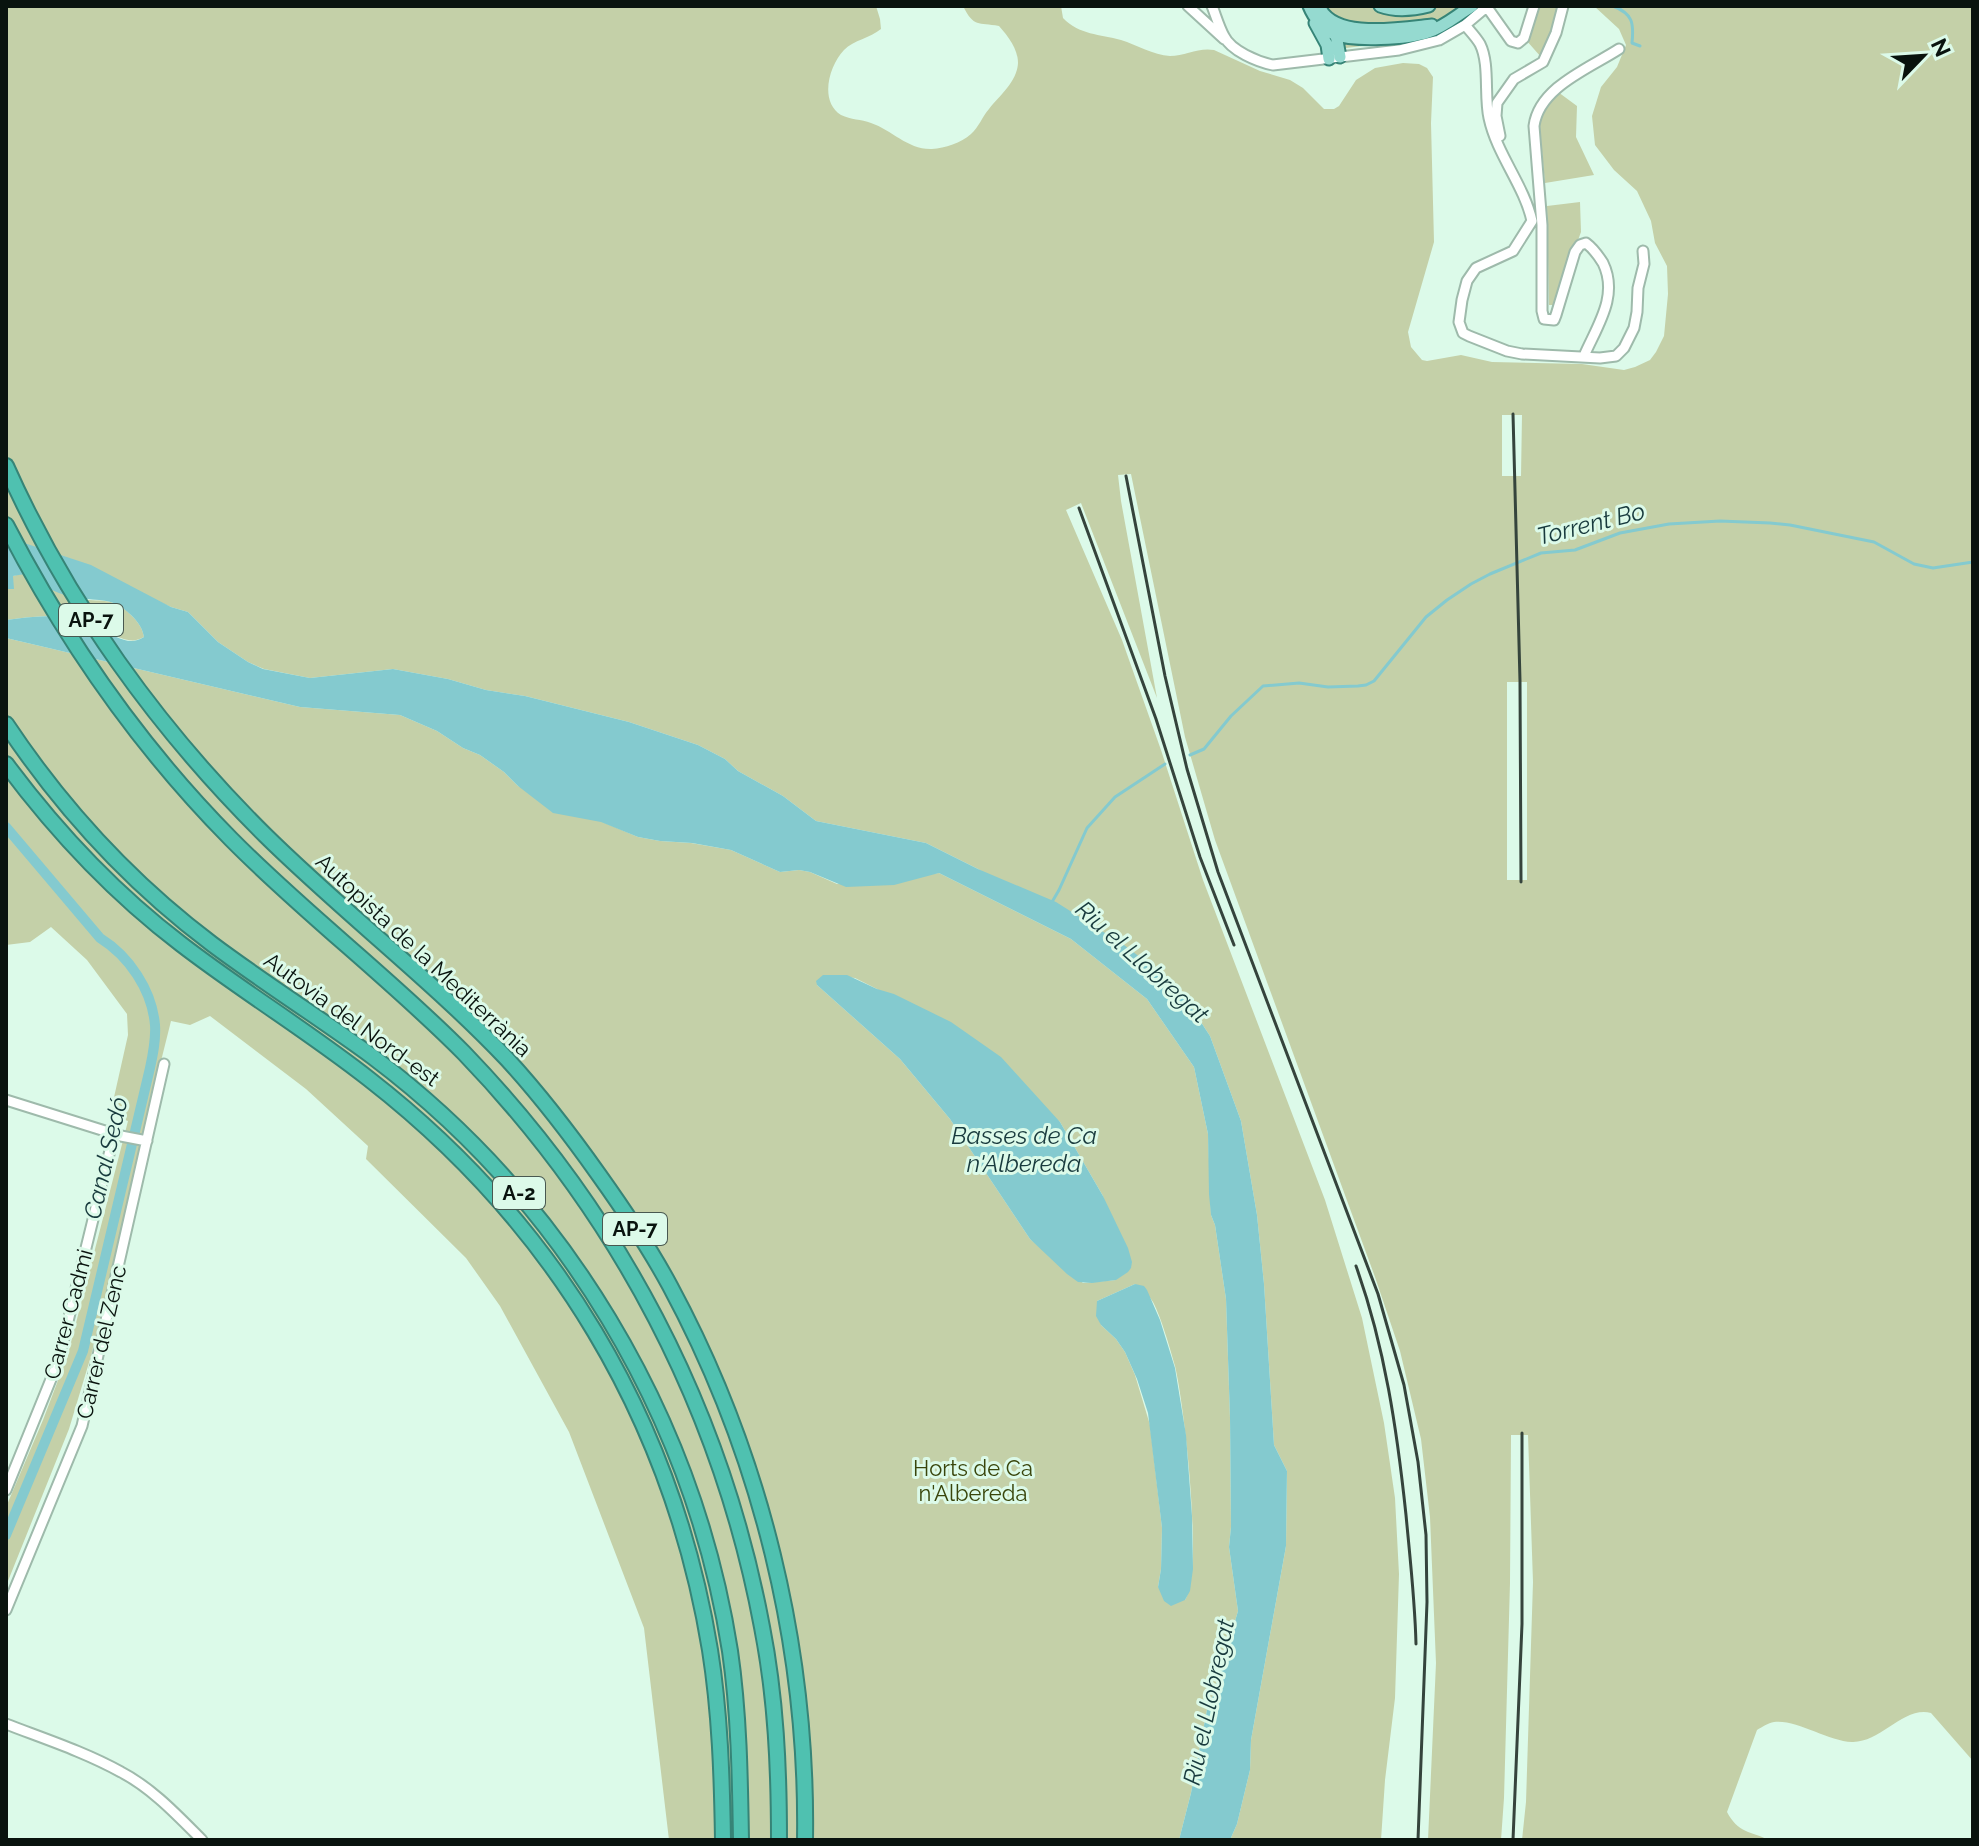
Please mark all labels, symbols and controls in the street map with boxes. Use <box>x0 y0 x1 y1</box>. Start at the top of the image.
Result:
north arrow <box>1883 16 1963 96</box>
text: N <box>1926 34 1956 61</box>
water label: Torrent Bo <box>1534 496 1648 551</box>
road number: AP-7 <box>59 604 123 636</box>
street label: Autopista de la Mediterrània <box>311 848 537 1062</box>
water label: Riu el Llobregat <box>1070 894 1215 1029</box>
street label: Autovia del Nord-est <box>259 947 445 1092</box>
water label: Canal Sedó <box>77 1094 134 1222</box>
water label: Basses de Ca n'Albereda <box>951 1121 1097 1178</box>
road number: A-2 <box>493 1177 545 1209</box>
road number: AP-7 <box>603 1213 667 1245</box>
street label: Carrer Cadmi <box>38 1246 98 1382</box>
street label: Carrer del Zenc <box>71 1263 131 1421</box>
park label: Horts de Ca n'Albereda <box>913 1455 1033 1506</box>
water label: Riu el Llobregat <box>1177 1616 1240 1787</box>

